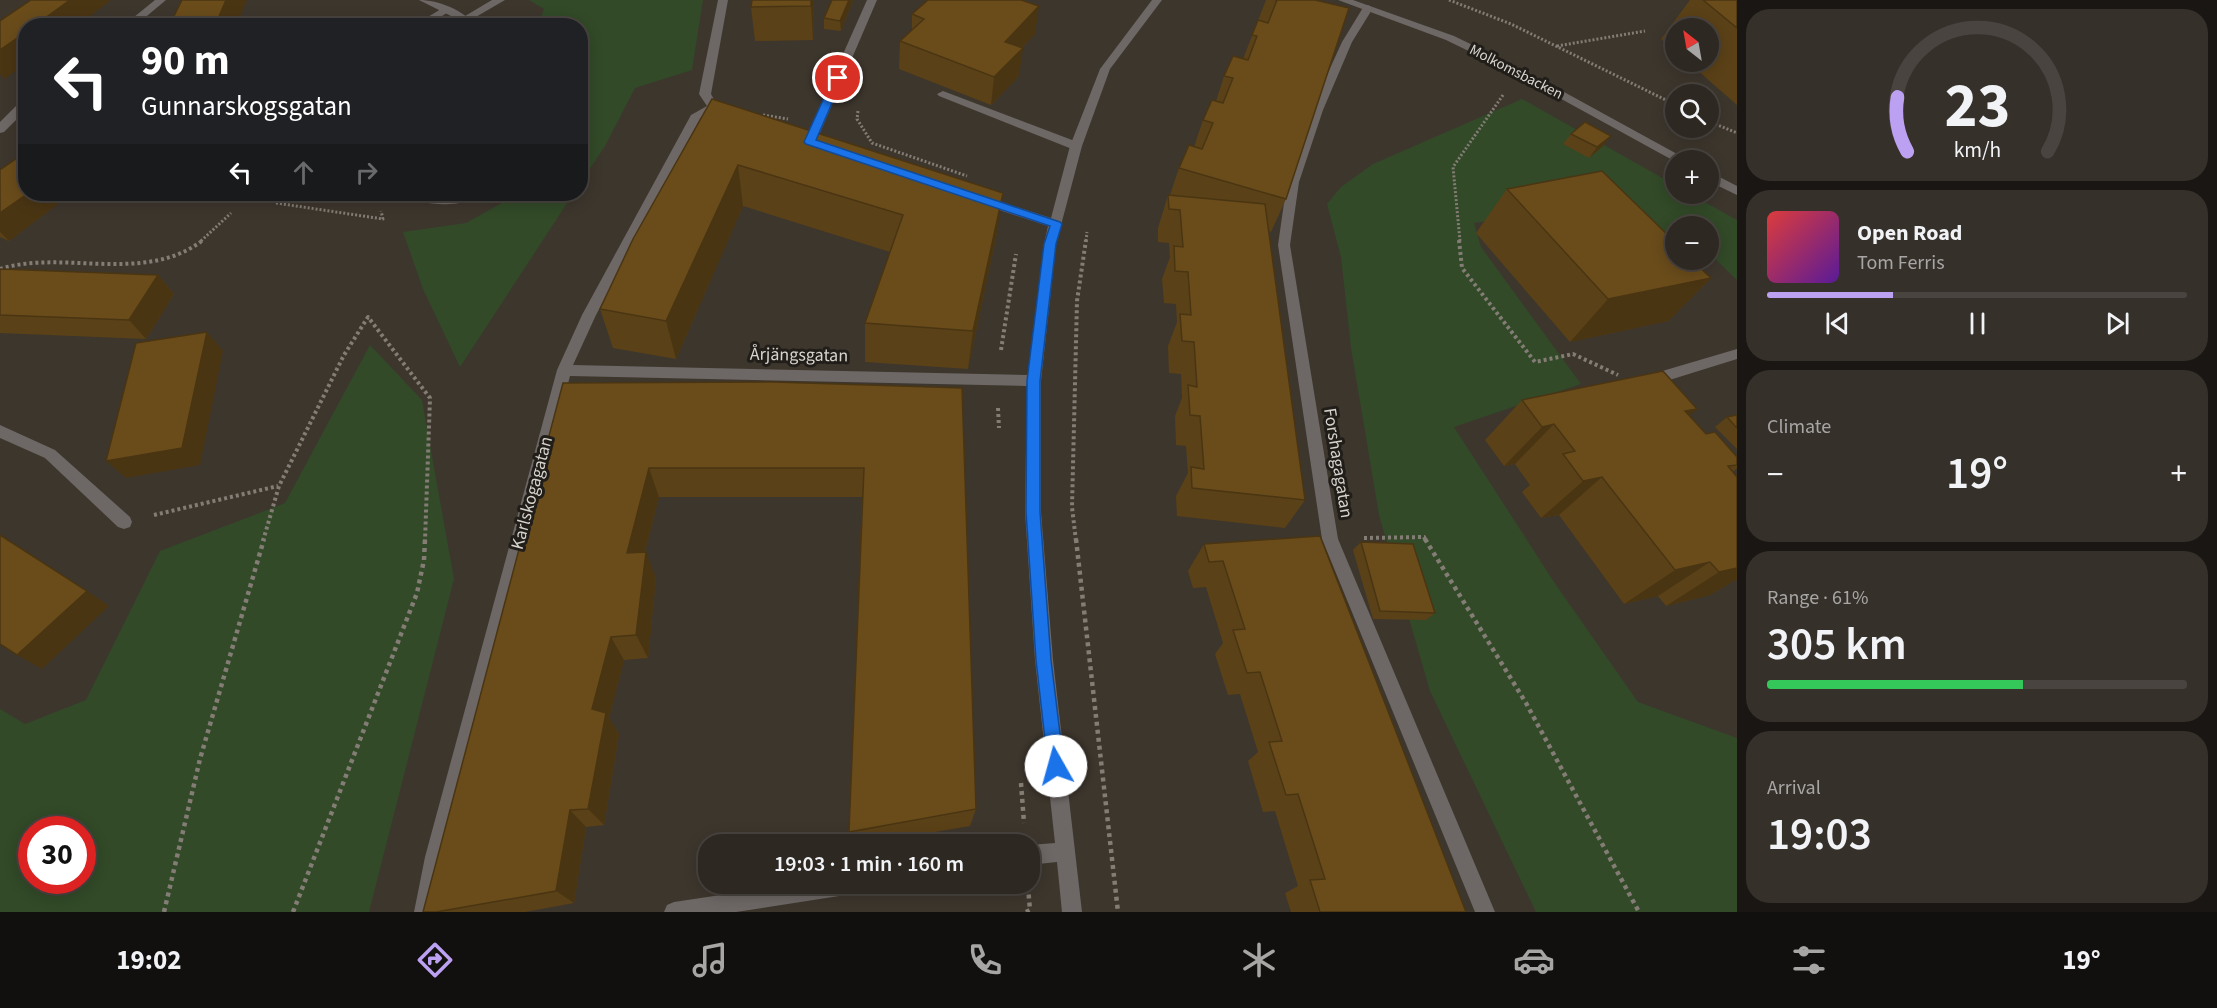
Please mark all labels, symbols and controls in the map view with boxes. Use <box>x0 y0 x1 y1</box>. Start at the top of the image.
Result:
north arrow <box>1665 18 1719 72</box>
map controls <box>1665 18 1719 270</box>
text: 90 m <box>141 31 230 91</box>
street label: Molkomsbacken <box>1466 39 1566 105</box>
icon: left <box>42 42 120 120</box>
pin <box>812 52 863 103</box>
icon: arrive <box>821 61 854 94</box>
text: 23 <box>1944 62 2010 151</box>
button: search <box>1665 84 1719 138</box>
text: Gunnarskogsgatan <box>141 87 352 126</box>
text: km/h <box>1953 135 2001 166</box>
button: + <box>1665 150 1719 204</box>
icon: left <box>224 156 257 189</box>
icon: ahead <box>287 156 320 189</box>
icon: right <box>350 156 383 189</box>
button: − <box>1665 216 1719 270</box>
text: Open Road <box>1857 217 1962 249</box>
text: Tom Ferris <box>1857 249 1945 277</box>
icon: previous <box>1821 307 1854 340</box>
icon: pause <box>1961 307 1994 340</box>
icon: next <box>2101 307 2134 340</box>
street label: Årjängsgatan <box>750 342 848 368</box>
street label: Forshagagatan <box>1317 406 1359 520</box>
text: Climate <box>1767 413 1831 441</box>
street label: Karlskogagatan <box>505 434 559 552</box>
text: 19° <box>1946 442 2008 506</box>
text: − <box>1767 451 1783 498</box>
text: + <box>2171 451 2187 498</box>
text: Range · 61% <box>1767 584 1868 612</box>
text: 305 km <box>1767 613 1907 677</box>
position arrow <box>1024 734 1088 798</box>
text: Arrival <box>1767 774 1821 802</box>
text: 19:03 <box>1767 803 1872 867</box>
speed limit sign: 30 <box>18 816 96 894</box>
text: 19:03 · 1 min · 160 m <box>774 848 964 880</box>
icon: directions <box>414 939 456 981</box>
icon: music <box>689 939 731 981</box>
icon: phone <box>964 939 1006 981</box>
icon: climate <box>1238 939 1280 981</box>
icon: car <box>1513 939 1555 981</box>
icon: filters <box>1788 939 1830 981</box>
text: 19:02 <box>116 941 181 980</box>
text: 19° <box>2062 941 2101 980</box>

